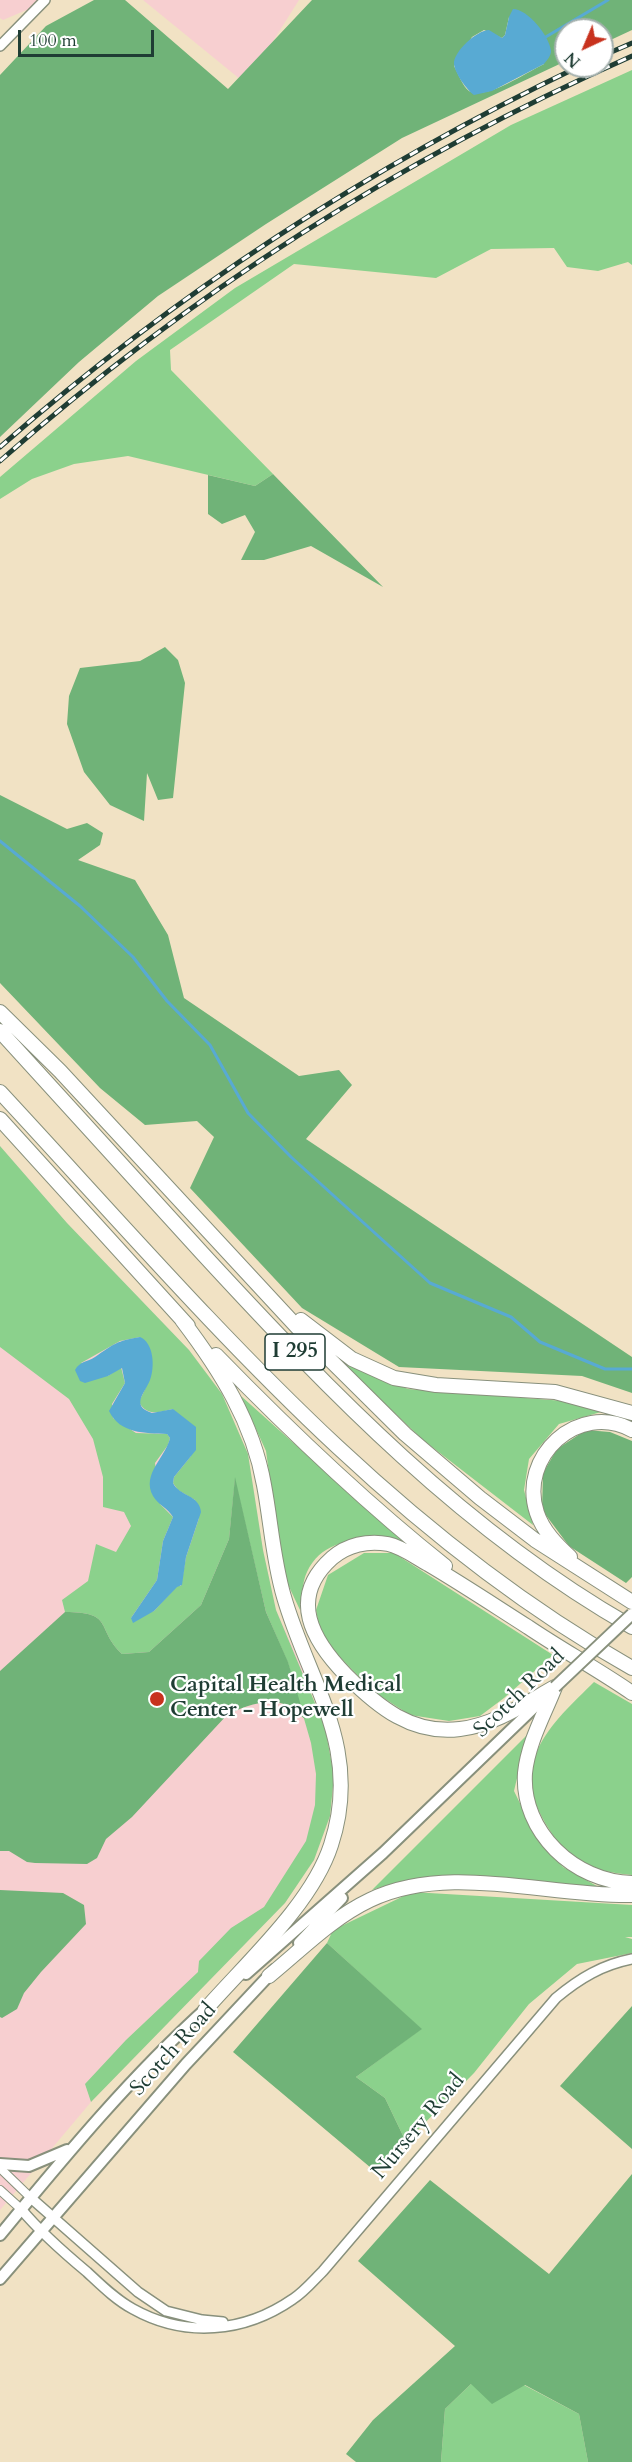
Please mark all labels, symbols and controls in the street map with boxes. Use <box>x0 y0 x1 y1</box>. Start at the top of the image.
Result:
scale bar <box>21 18 158 56</box>
north arrow <box>554 18 614 78</box>
text: 100 m <box>29 28 77 53</box>
text: N <box>560 47 586 72</box>
road number: I 295 <box>265 1334 325 1370</box>
street label: Scotch Road <box>469 1644 571 1744</box>
place label: Capital Health Medical Center - Hopewell <box>170 1673 402 1724</box>
marker: Capital Health Medical Center - Hopewell <box>148 1690 166 1708</box>
street label: Scotch Road <box>125 1998 223 2102</box>
street label: Nursery Road <box>367 2069 471 2185</box>

